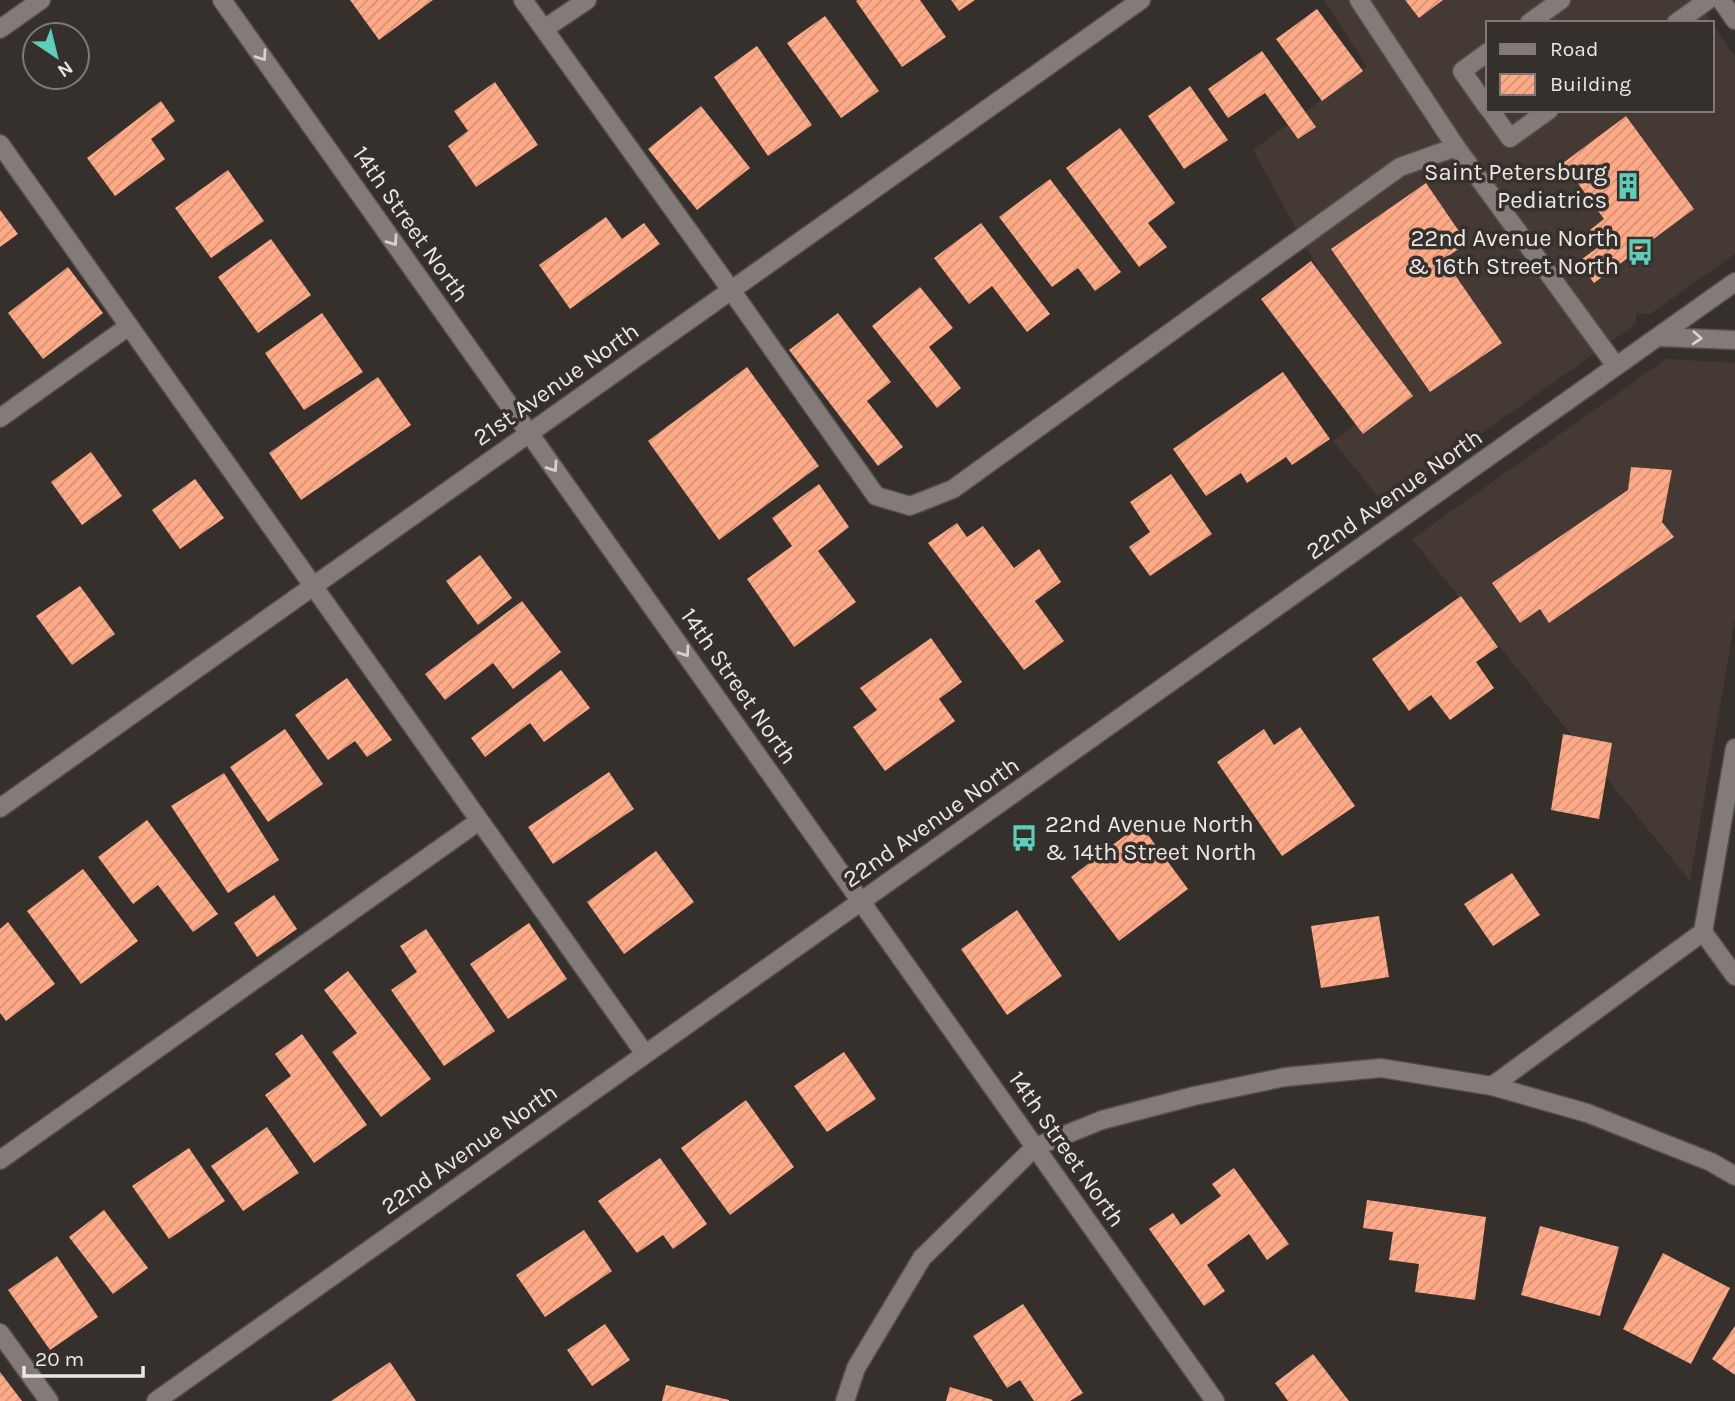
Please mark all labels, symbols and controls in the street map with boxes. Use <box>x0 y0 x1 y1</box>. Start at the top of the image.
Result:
north arrow <box>21 21 91 91</box>
legend <box>1486 21 1714 112</box>
text: Road <box>1550 37 1598 61</box>
one-way arrow <box>253 48 266 61</box>
text: N <box>53 56 77 82</box>
text: Building <box>1550 72 1631 96</box>
street label: 14th Street North <box>347 141 475 307</box>
place label: Saint Petersburg Pediatrics <box>1424 158 1607 214</box>
building icon: Saint Petersburg Pediatrics <box>1613 171 1643 201</box>
place label: 22nd Avenue North & 16th Street North <box>1407 224 1619 280</box>
one-way arrow <box>385 233 397 246</box>
bus stop icon: 22nd Avenue North & 16th Street North <box>1625 237 1655 267</box>
street label: 21st Avenue North <box>468 316 644 452</box>
one-way arrow <box>1691 331 1702 346</box>
street label: 22nd Avenue North <box>1301 423 1487 565</box>
one-way arrow <box>545 459 557 472</box>
street label: 14th Street North <box>675 603 803 769</box>
one-way arrow <box>676 644 689 657</box>
street label: 22nd Avenue North <box>838 751 1024 893</box>
place label: 22nd Avenue North & 14th Street North <box>1045 810 1257 866</box>
bus stop icon: 22nd Avenue North & 14th Street North <box>1009 823 1039 853</box>
street label: 14th Street North <box>1003 1066 1131 1232</box>
street label: 22nd Avenue North <box>376 1078 562 1220</box>
scale bar <box>24 1334 144 1378</box>
text: 20 m <box>35 1347 84 1371</box>

